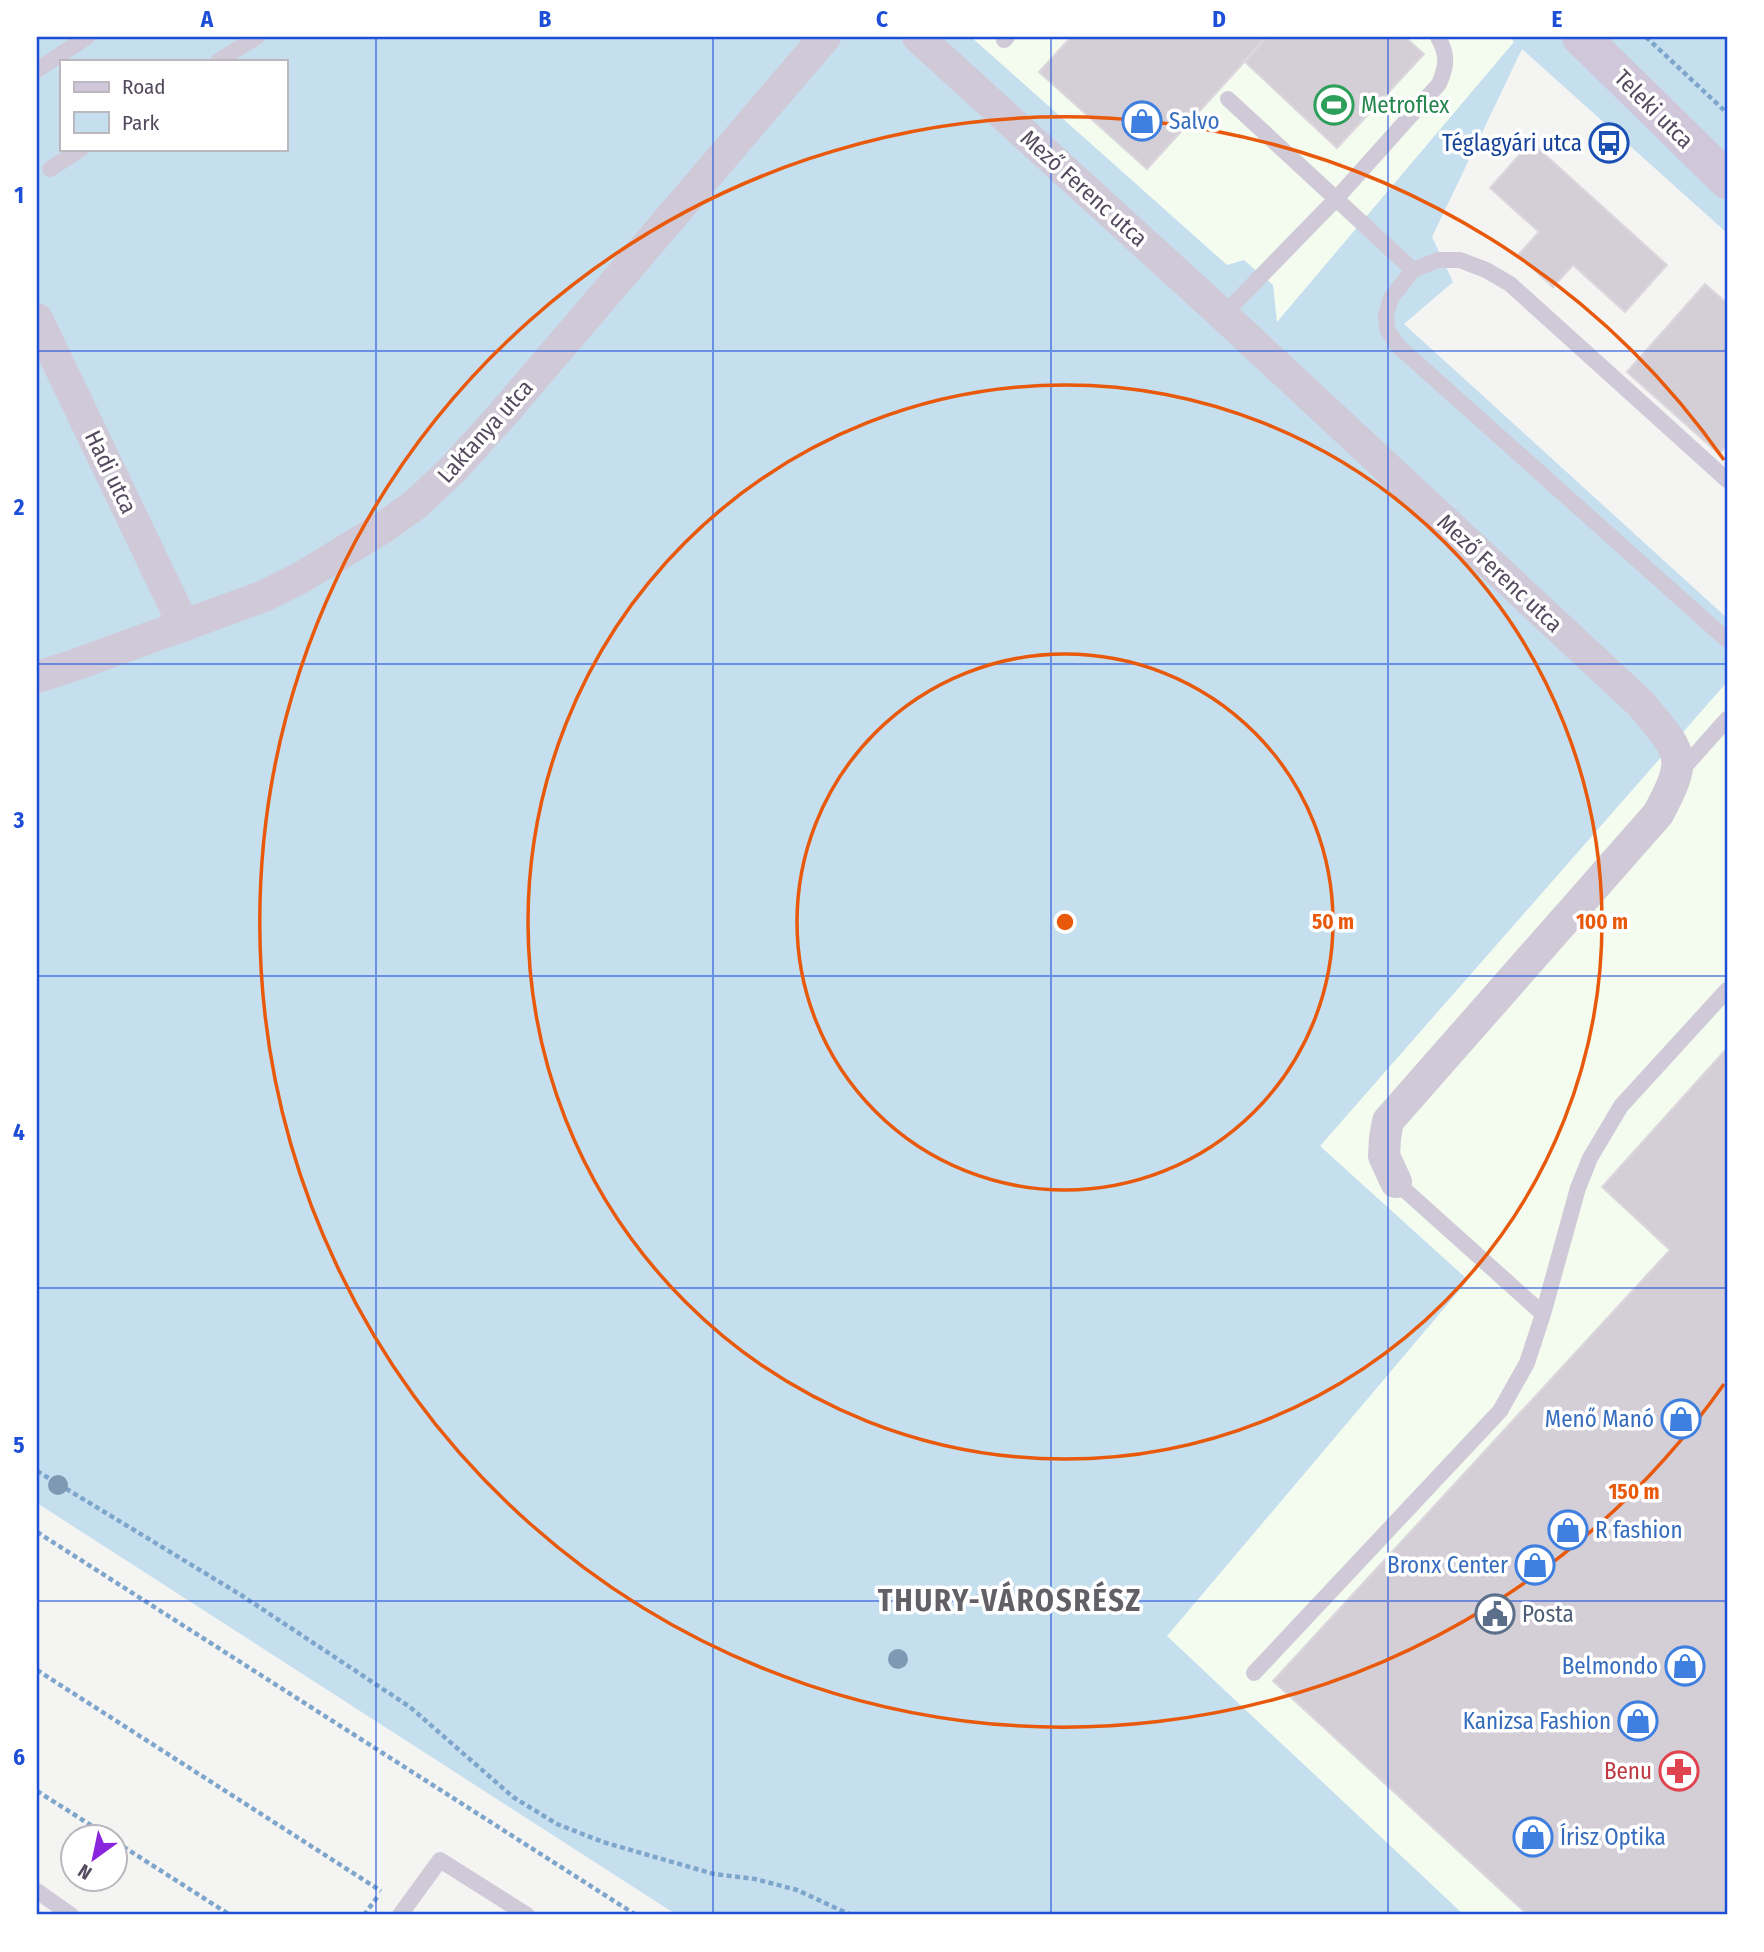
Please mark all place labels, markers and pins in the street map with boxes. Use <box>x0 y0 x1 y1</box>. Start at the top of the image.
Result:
sports icon: Metroflex <box>1313 84 1355 126</box>
place label: Metroflex <box>1361 91 1449 119</box>
shop icon: Salvo <box>1121 100 1163 142</box>
place label: Salvo <box>1169 107 1220 135</box>
bus stop icon: Téglagyári utca <box>1588 122 1630 164</box>
place label: Téglagyári utca <box>1442 129 1582 157</box>
centre of rings <box>1053 910 1077 934</box>
shop icon: Menő Manó <box>1660 1398 1702 1440</box>
place label: Menő Manó <box>1545 1405 1654 1433</box>
shop icon: R fashion <box>1547 1509 1589 1551</box>
place label: R fashion <box>1595 1516 1683 1544</box>
shop icon: Bronx Center <box>1514 1544 1556 1586</box>
place label: Bronx Center <box>1387 1551 1508 1579</box>
public building icon: Posta <box>1474 1593 1516 1635</box>
place label: Posta <box>1522 1600 1574 1628</box>
shop icon: Belmondo <box>1664 1645 1706 1687</box>
place label: Belmondo <box>1562 1652 1658 1680</box>
shop icon: Kanizsa Fashion <box>1617 1700 1659 1742</box>
place label: Kanizsa Fashion <box>1463 1707 1611 1735</box>
pharmacy icon: Benu <box>1658 1750 1700 1792</box>
place label: Benu <box>1604 1757 1652 1785</box>
shop icon: Írisz Optika <box>1512 1816 1554 1858</box>
place label: Írisz Optika <box>1560 1822 1666 1851</box>

